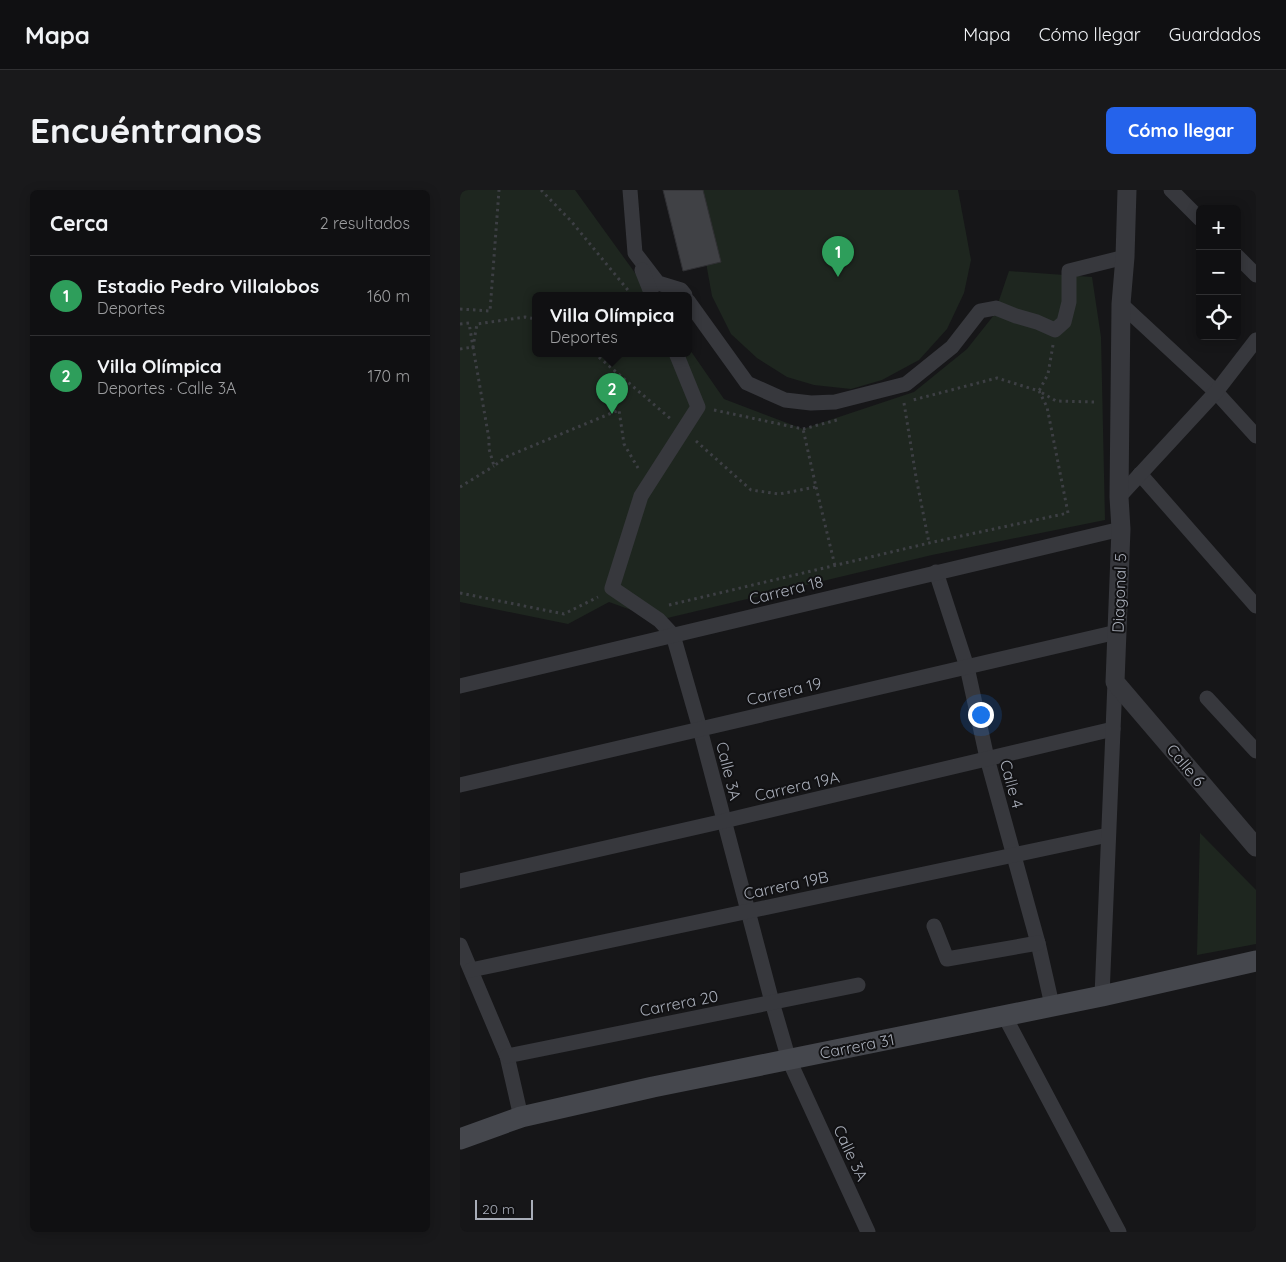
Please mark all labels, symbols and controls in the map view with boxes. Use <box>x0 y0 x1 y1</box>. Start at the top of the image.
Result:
text: Mapa <box>25 20 90 50</box>
text: Mapa <box>963 23 1011 46</box>
text: Cómo llegar <box>1039 23 1141 46</box>
text: Guardados <box>1169 23 1261 46</box>
button: Cómo llegar <box>1106 107 1256 154</box>
text: Encuéntranos <box>30 108 262 152</box>
map controls <box>1196 205 1241 340</box>
button: + <box>1196 205 1241 250</box>
text: Cerca <box>50 210 108 236</box>
text: 2 resultados <box>320 213 410 233</box>
pin: 1 <box>822 236 854 277</box>
button: − <box>1196 250 1241 295</box>
text: Estadio Pedro Villalobos <box>97 274 319 298</box>
text: 1 <box>63 286 69 306</box>
text: 160 m <box>367 286 410 306</box>
popup <box>532 292 692 357</box>
button: locate <box>1196 295 1241 340</box>
text: Deportes <box>97 298 165 318</box>
text: Villa Olímpica <box>550 303 674 327</box>
text: Deportes <box>550 327 618 347</box>
text: Villa Olímpica <box>97 354 222 378</box>
text: 2 <box>61 366 71 386</box>
text: 170 m <box>367 366 410 386</box>
pin: 2 <box>596 373 628 414</box>
text: Deportes · Calle 3A <box>97 378 236 398</box>
street label: Diagonal 5 <box>1108 553 1130 633</box>
street label: Carrera 18 <box>747 571 825 609</box>
street label: Carrera 19 <box>745 673 823 709</box>
your location <box>968 702 994 728</box>
street label: Calle 3A <box>712 740 746 802</box>
street label: Calle 6 <box>1162 740 1210 791</box>
street label: Calle 4 <box>996 758 1028 810</box>
street label: Carrera 19A <box>753 767 841 805</box>
street label: Carrera 19B <box>742 866 830 904</box>
street label: Carrera 20 <box>638 986 720 1020</box>
street label: Carrera 31 <box>818 1029 896 1063</box>
street label: Calle 3A <box>829 1122 873 1184</box>
scale bar <box>475 1197 532 1220</box>
text: 20 m <box>482 1200 515 1218</box>

